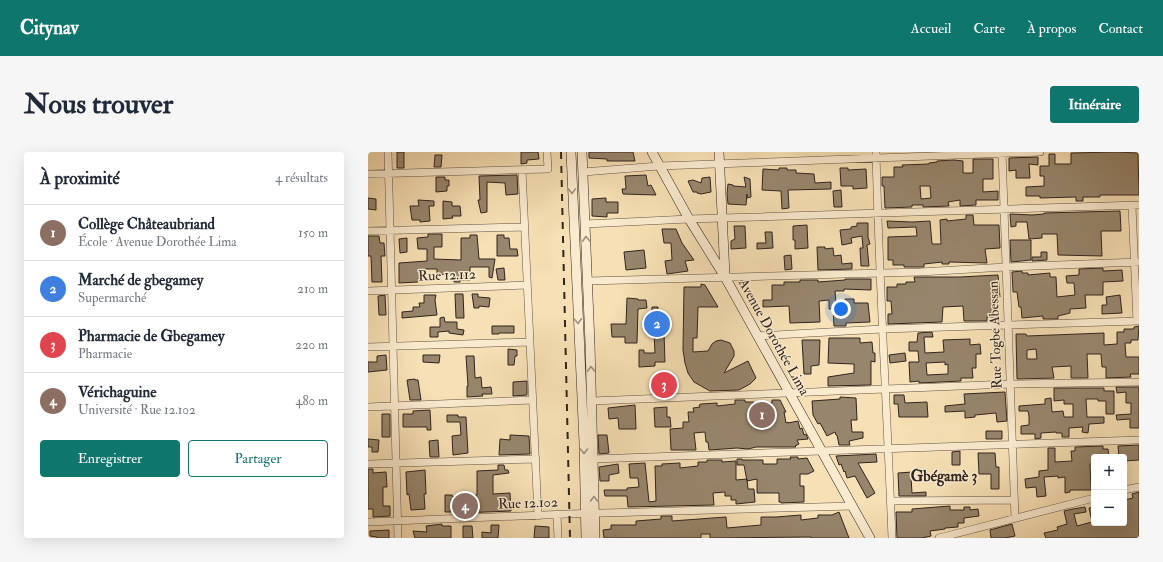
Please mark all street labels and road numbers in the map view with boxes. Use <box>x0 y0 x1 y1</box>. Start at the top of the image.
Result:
street label: Rue 12.112 <box>418 265 476 285</box>
street label: Avenue Dorothée Lima <box>734 275 813 398</box>
street label: Rue Togbe Abessan <box>985 281 1005 389</box>
street label: Rue 12.102 <box>498 493 558 513</box>

